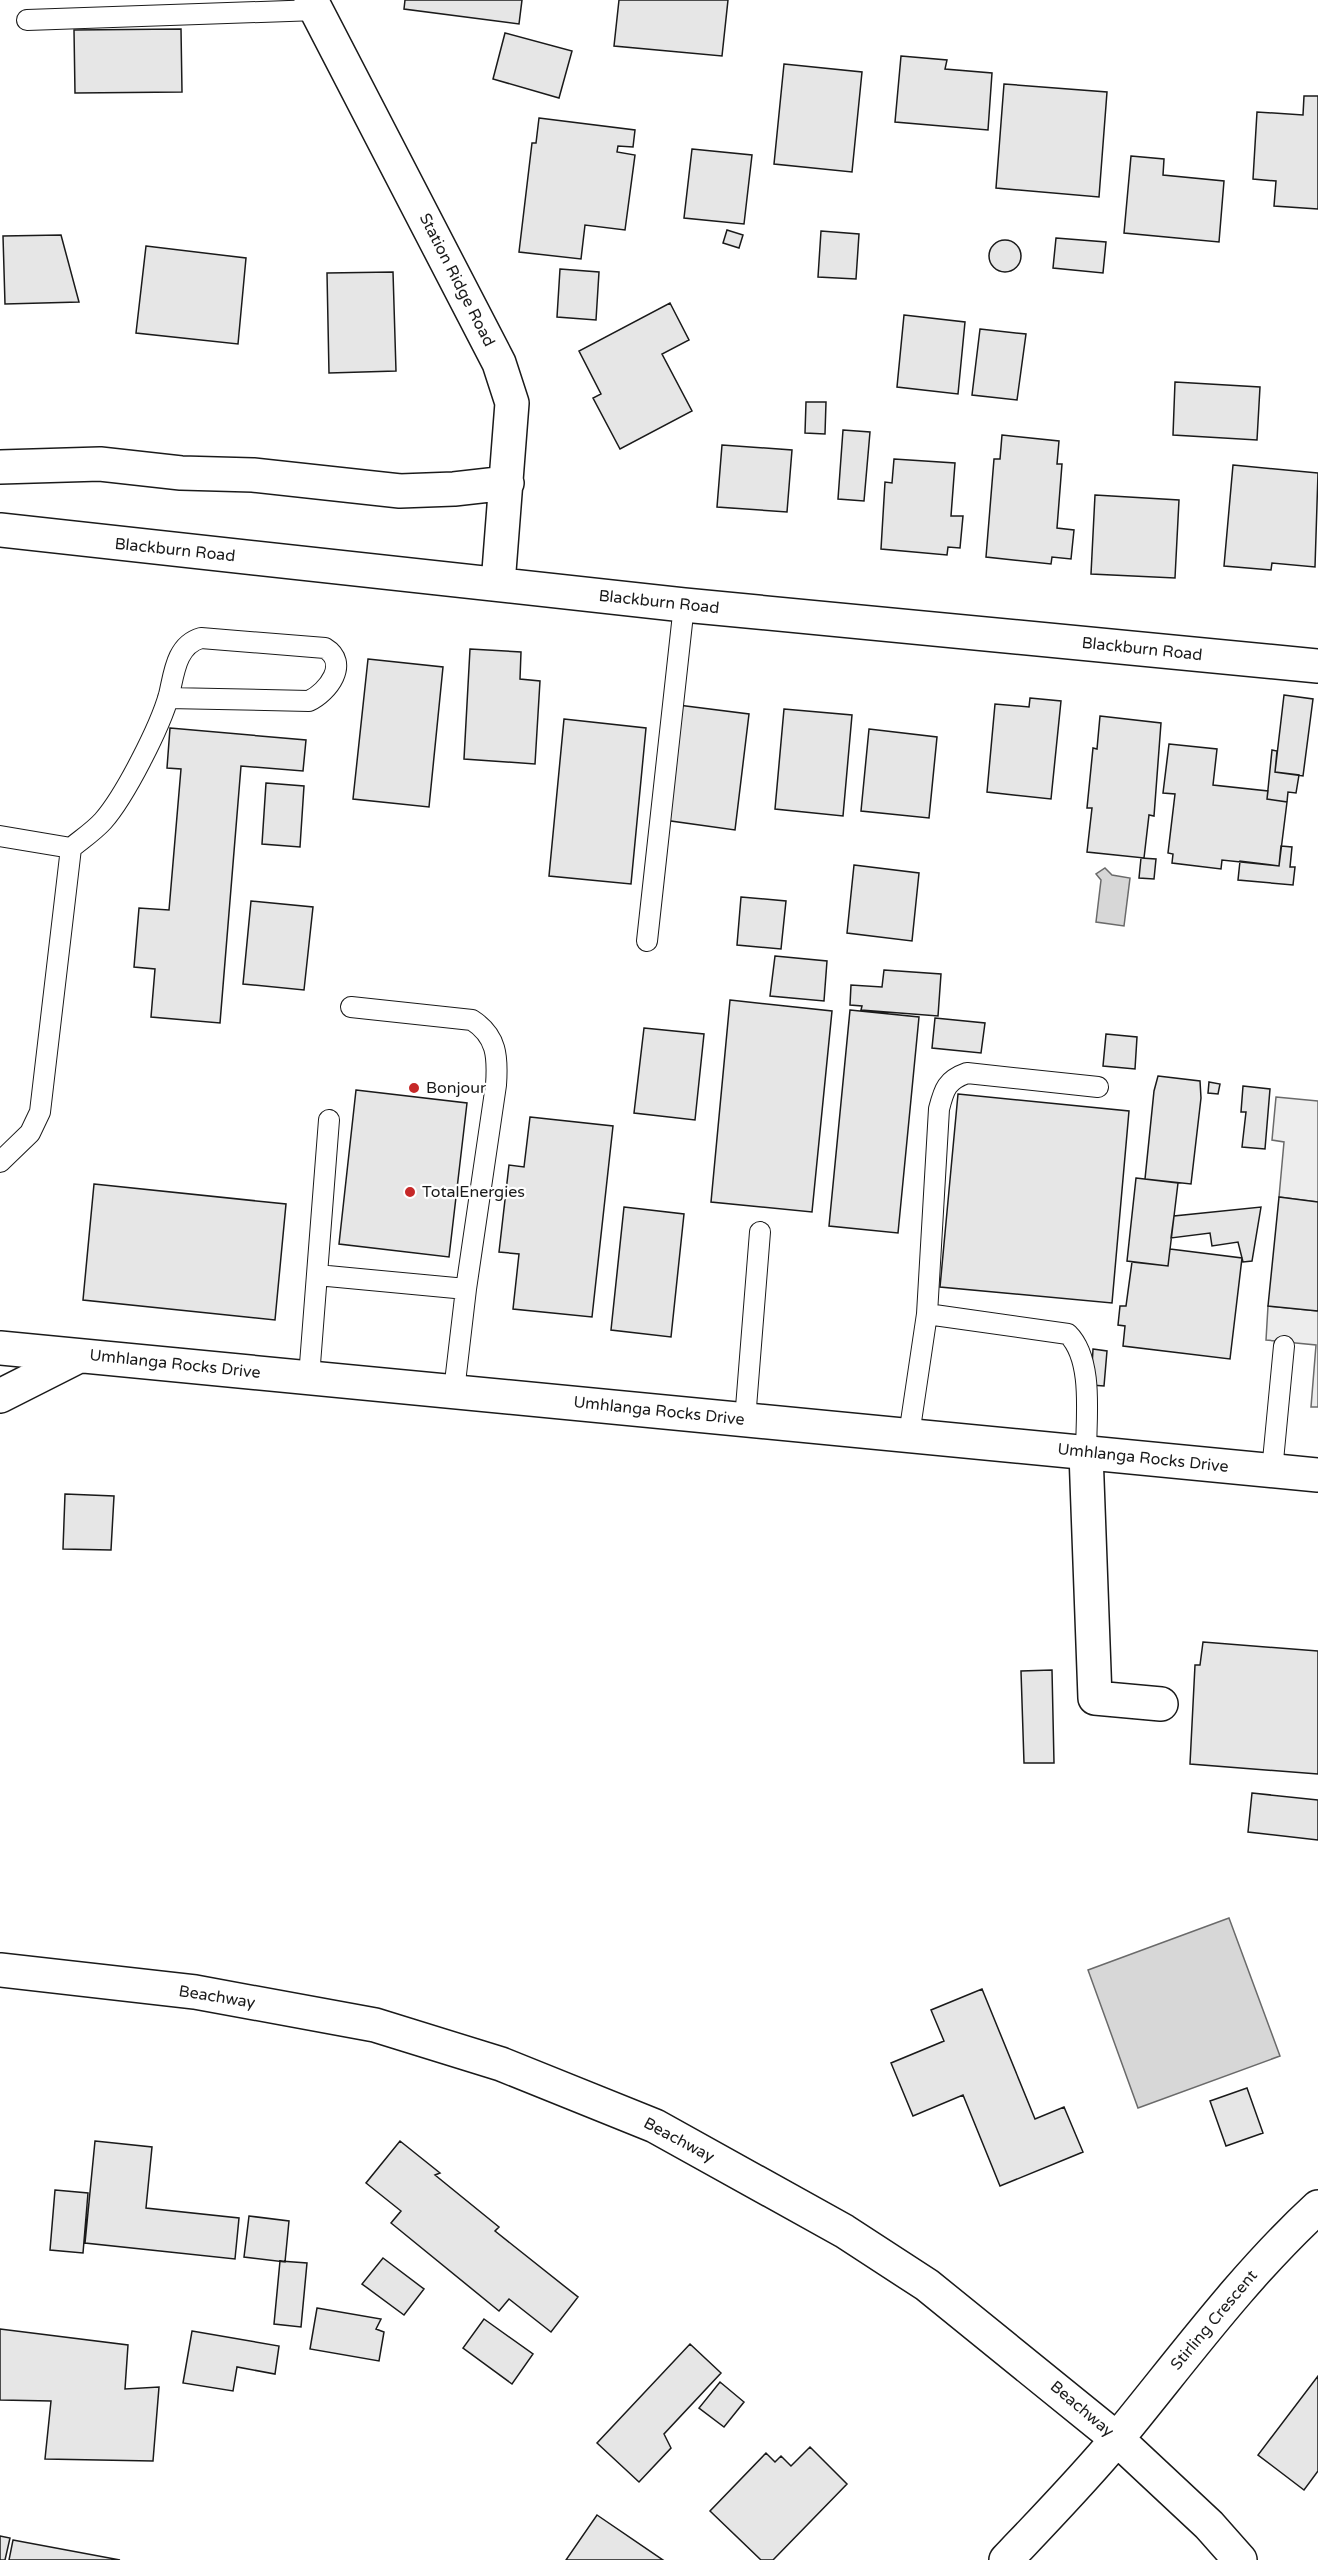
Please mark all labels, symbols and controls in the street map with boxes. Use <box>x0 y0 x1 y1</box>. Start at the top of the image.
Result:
street label: Station Ridge Road <box>415 210 499 350</box>
street label: Blackburn Road <box>114 534 236 566</box>
street label: Blackburn Road <box>598 586 720 618</box>
street label: Blackburn Road <box>1081 633 1203 665</box>
place label: Bonjour <box>426 1078 487 1098</box>
marker: Bonjour <box>407 1081 421 1095</box>
place label: TotalEnergies <box>422 1182 525 1202</box>
marker: TotalEnergies <box>403 1185 417 1199</box>
street label: Umhlanga Rocks Drive <box>89 1345 261 1383</box>
street label: Umhlanga Rocks Drive <box>573 1392 745 1430</box>
street label: Umhlanga Rocks Drive <box>1057 1439 1229 1477</box>
street label: Beachway <box>177 1981 257 2013</box>
street label: Beachway <box>640 2113 718 2167</box>
street label: Stirling Crescent <box>1166 2266 1262 2374</box>
street label: Beachway <box>1046 2377 1118 2442</box>

